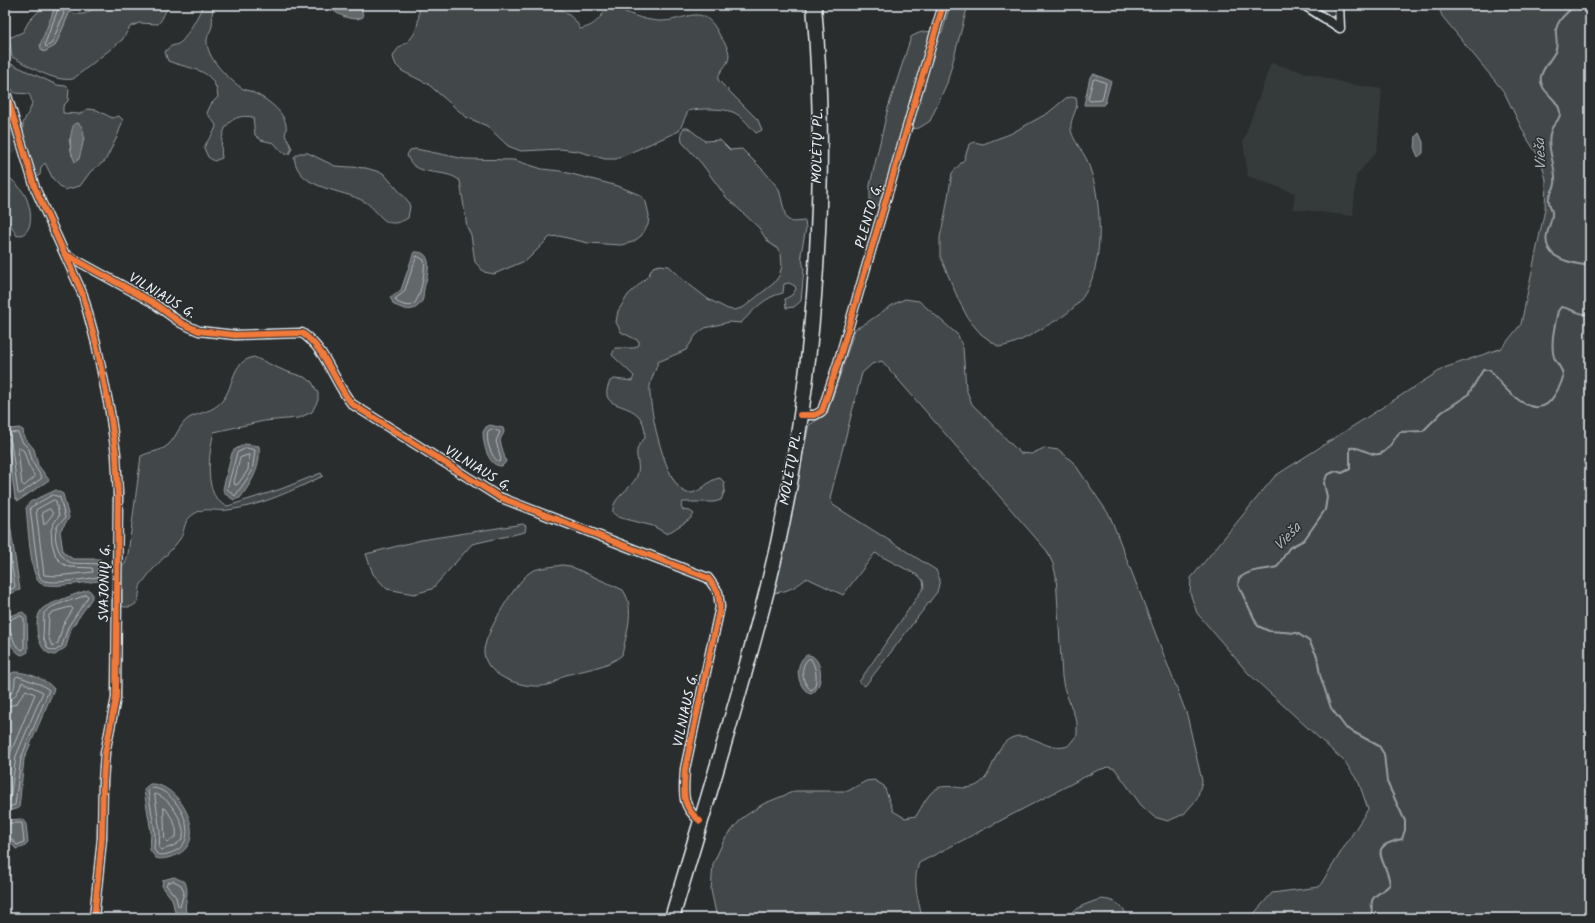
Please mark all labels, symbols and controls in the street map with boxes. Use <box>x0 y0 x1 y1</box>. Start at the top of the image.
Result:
street label: MOLĖTŲ PL. <box>806 108 830 184</box>
water label: Vieša <box>1528 137 1554 170</box>
street label: PLENTO G. <box>849 181 889 251</box>
street label: VILNIAUS G. <box>124 267 200 325</box>
street label: MOLĖTŲ PL. <box>774 429 808 507</box>
street label: VILNIAUS G. <box>440 440 516 498</box>
water label: Vieša <box>1268 517 1308 557</box>
street label: SVAJONIŲ G. <box>93 544 117 622</box>
street label: VILNIAUS G. <box>667 671 705 749</box>

